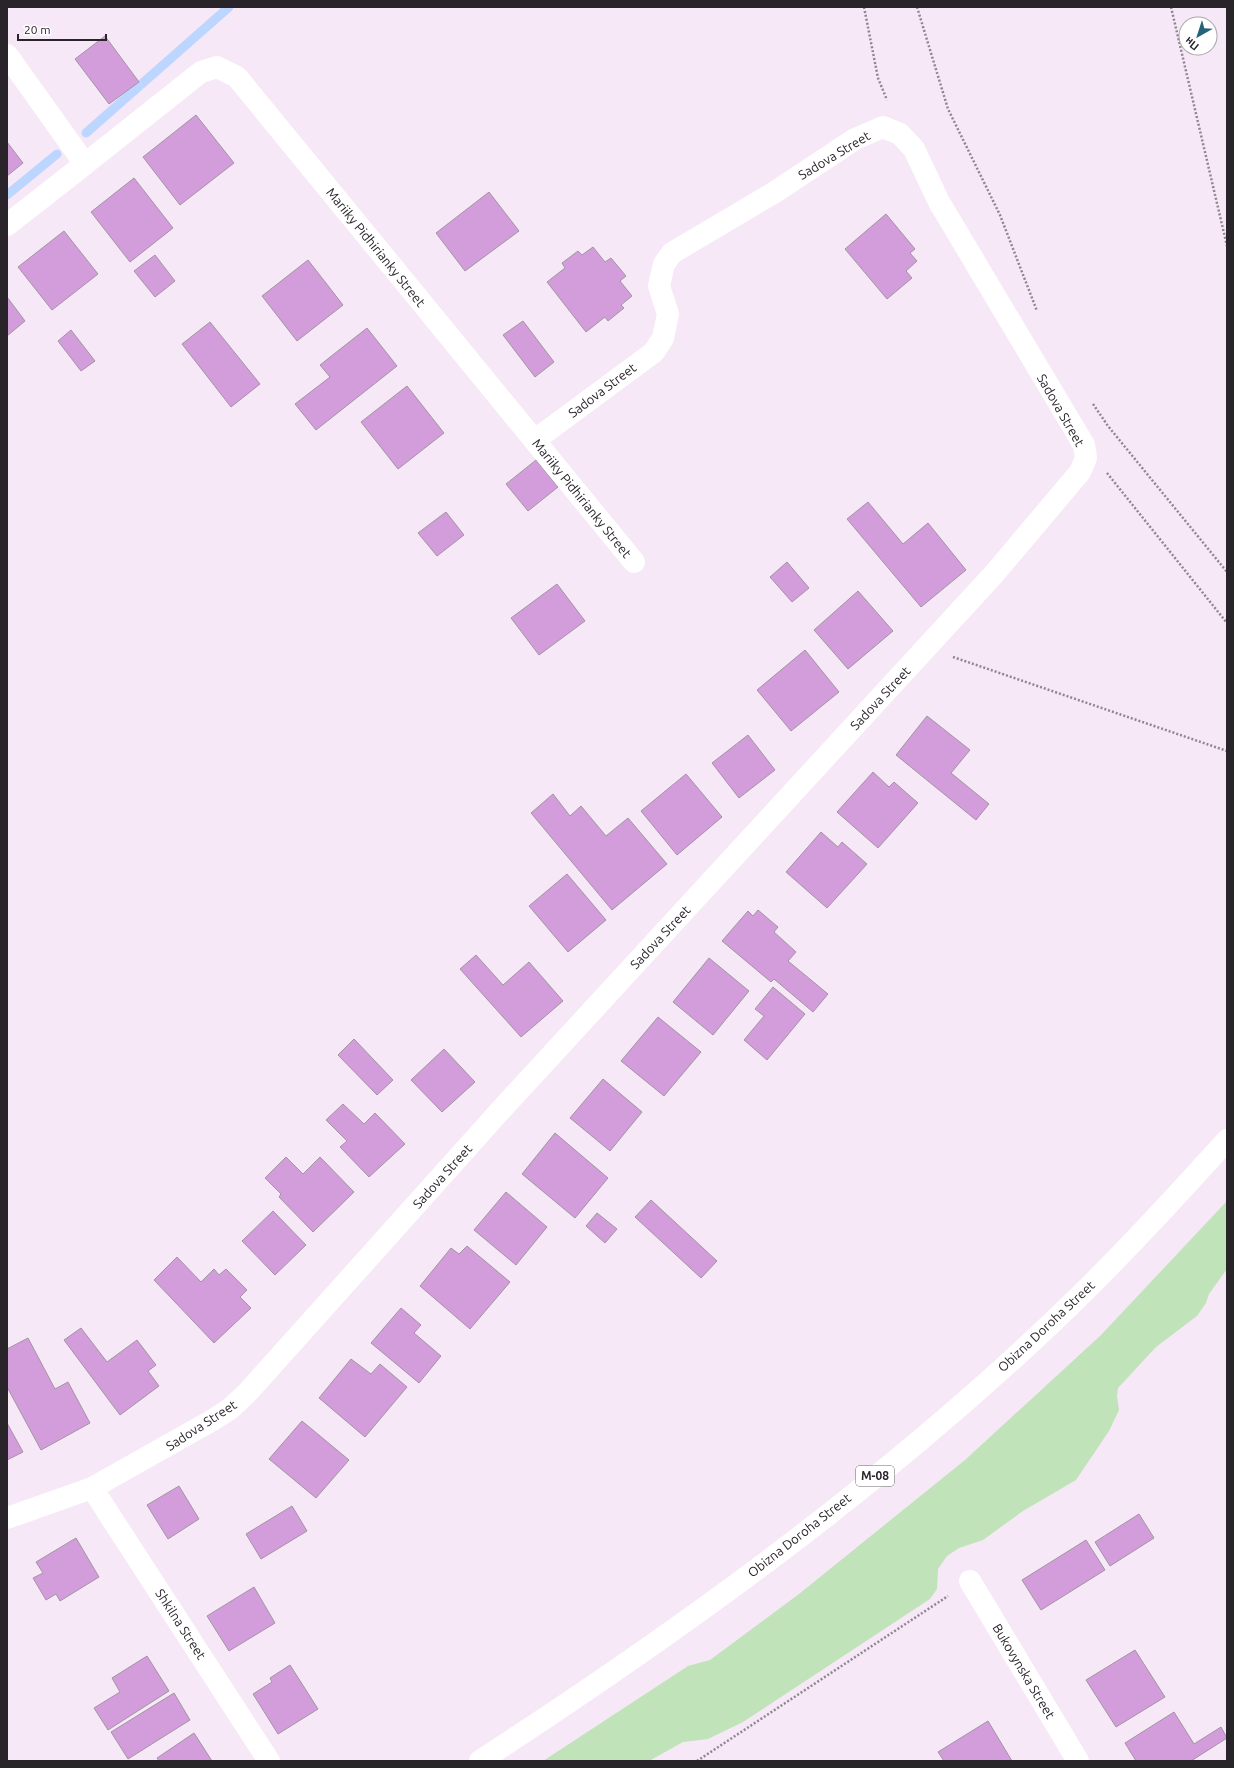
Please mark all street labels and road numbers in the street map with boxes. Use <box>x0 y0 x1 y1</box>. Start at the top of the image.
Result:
street label: Sadova Street <box>796 128 872 182</box>
street label: Mariiky Pidhirianky Street <box>324 185 428 309</box>
street label: Sadova Street <box>565 360 639 420</box>
street label: Sadova Street <box>1035 371 1087 449</box>
street label: Mariiky Pidhirianky Street <box>530 436 634 560</box>
street label: Sadova Street <box>847 664 913 732</box>
street label: Sadova Street <box>627 903 693 971</box>
street label: Sadova Street <box>410 1141 474 1211</box>
street label: Obizna Doroha Street <box>995 1278 1097 1374</box>
street label: Sadova Street <box>163 1397 239 1453</box>
road number: М-08 <box>856 1466 894 1486</box>
street label: Obizna Doroha Street <box>745 1491 853 1579</box>
street label: Shkilna Street <box>153 1586 209 1662</box>
street label: Bukovynska Street <box>990 1621 1058 1721</box>

